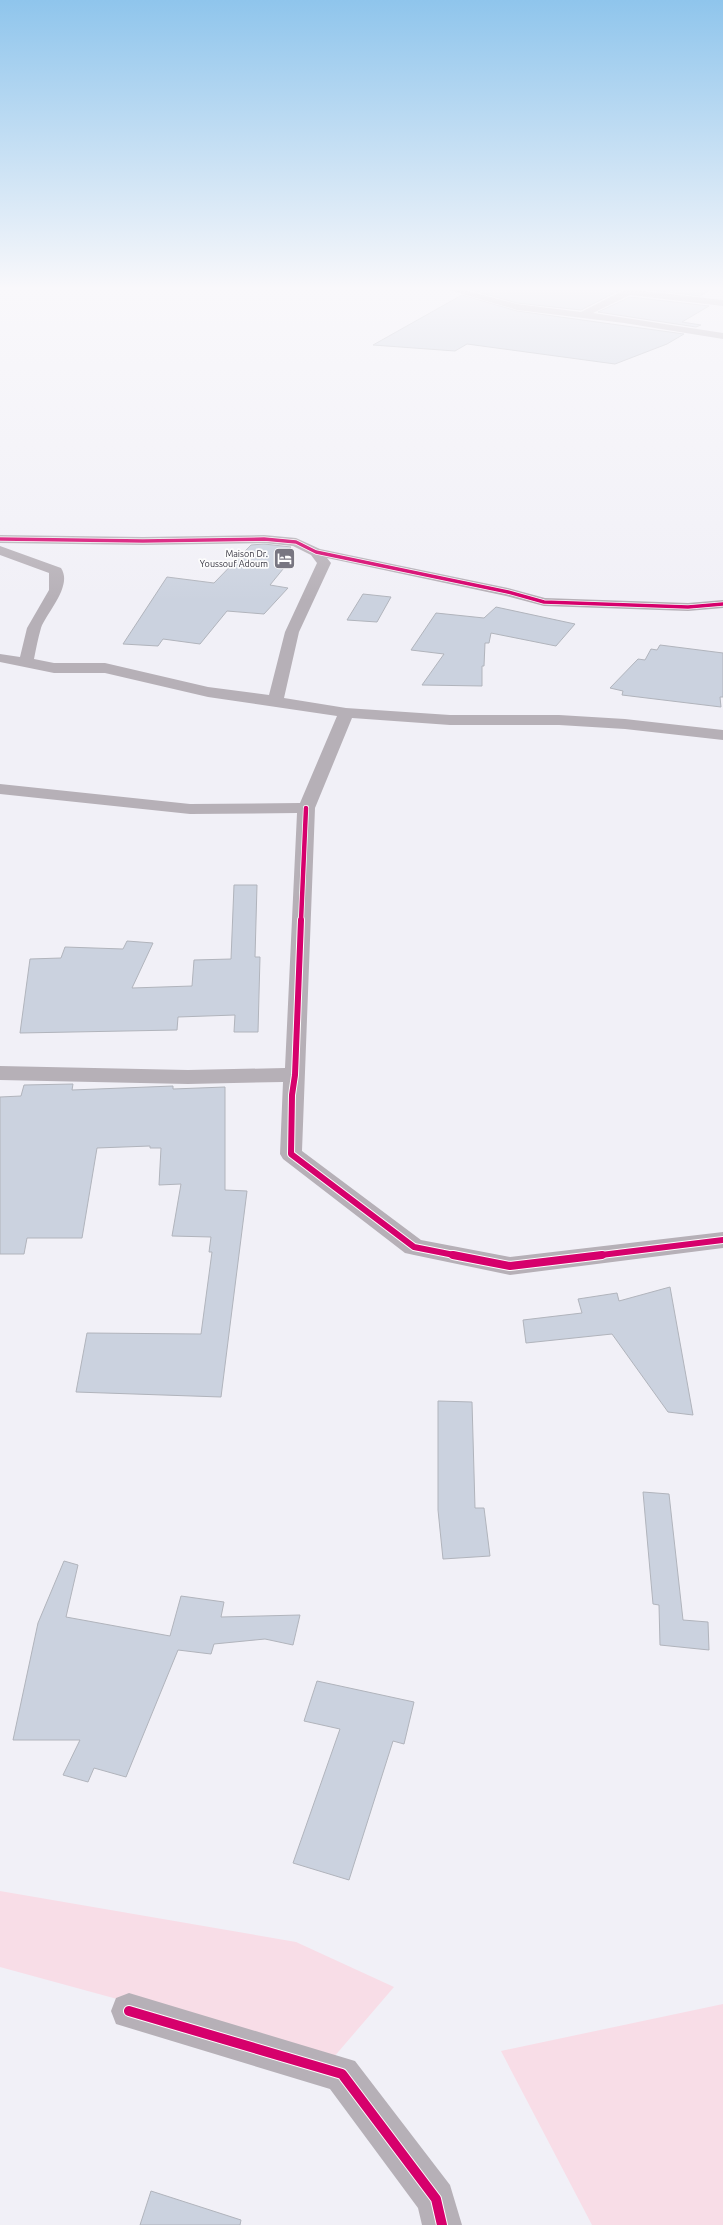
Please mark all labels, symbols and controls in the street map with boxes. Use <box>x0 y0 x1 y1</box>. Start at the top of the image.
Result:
hotel icon: Maison Dr. Youssouf Adoum <box>271 546 297 572</box>
place label: Maison Dr. Youssouf Adoum <box>200 549 268 569</box>

